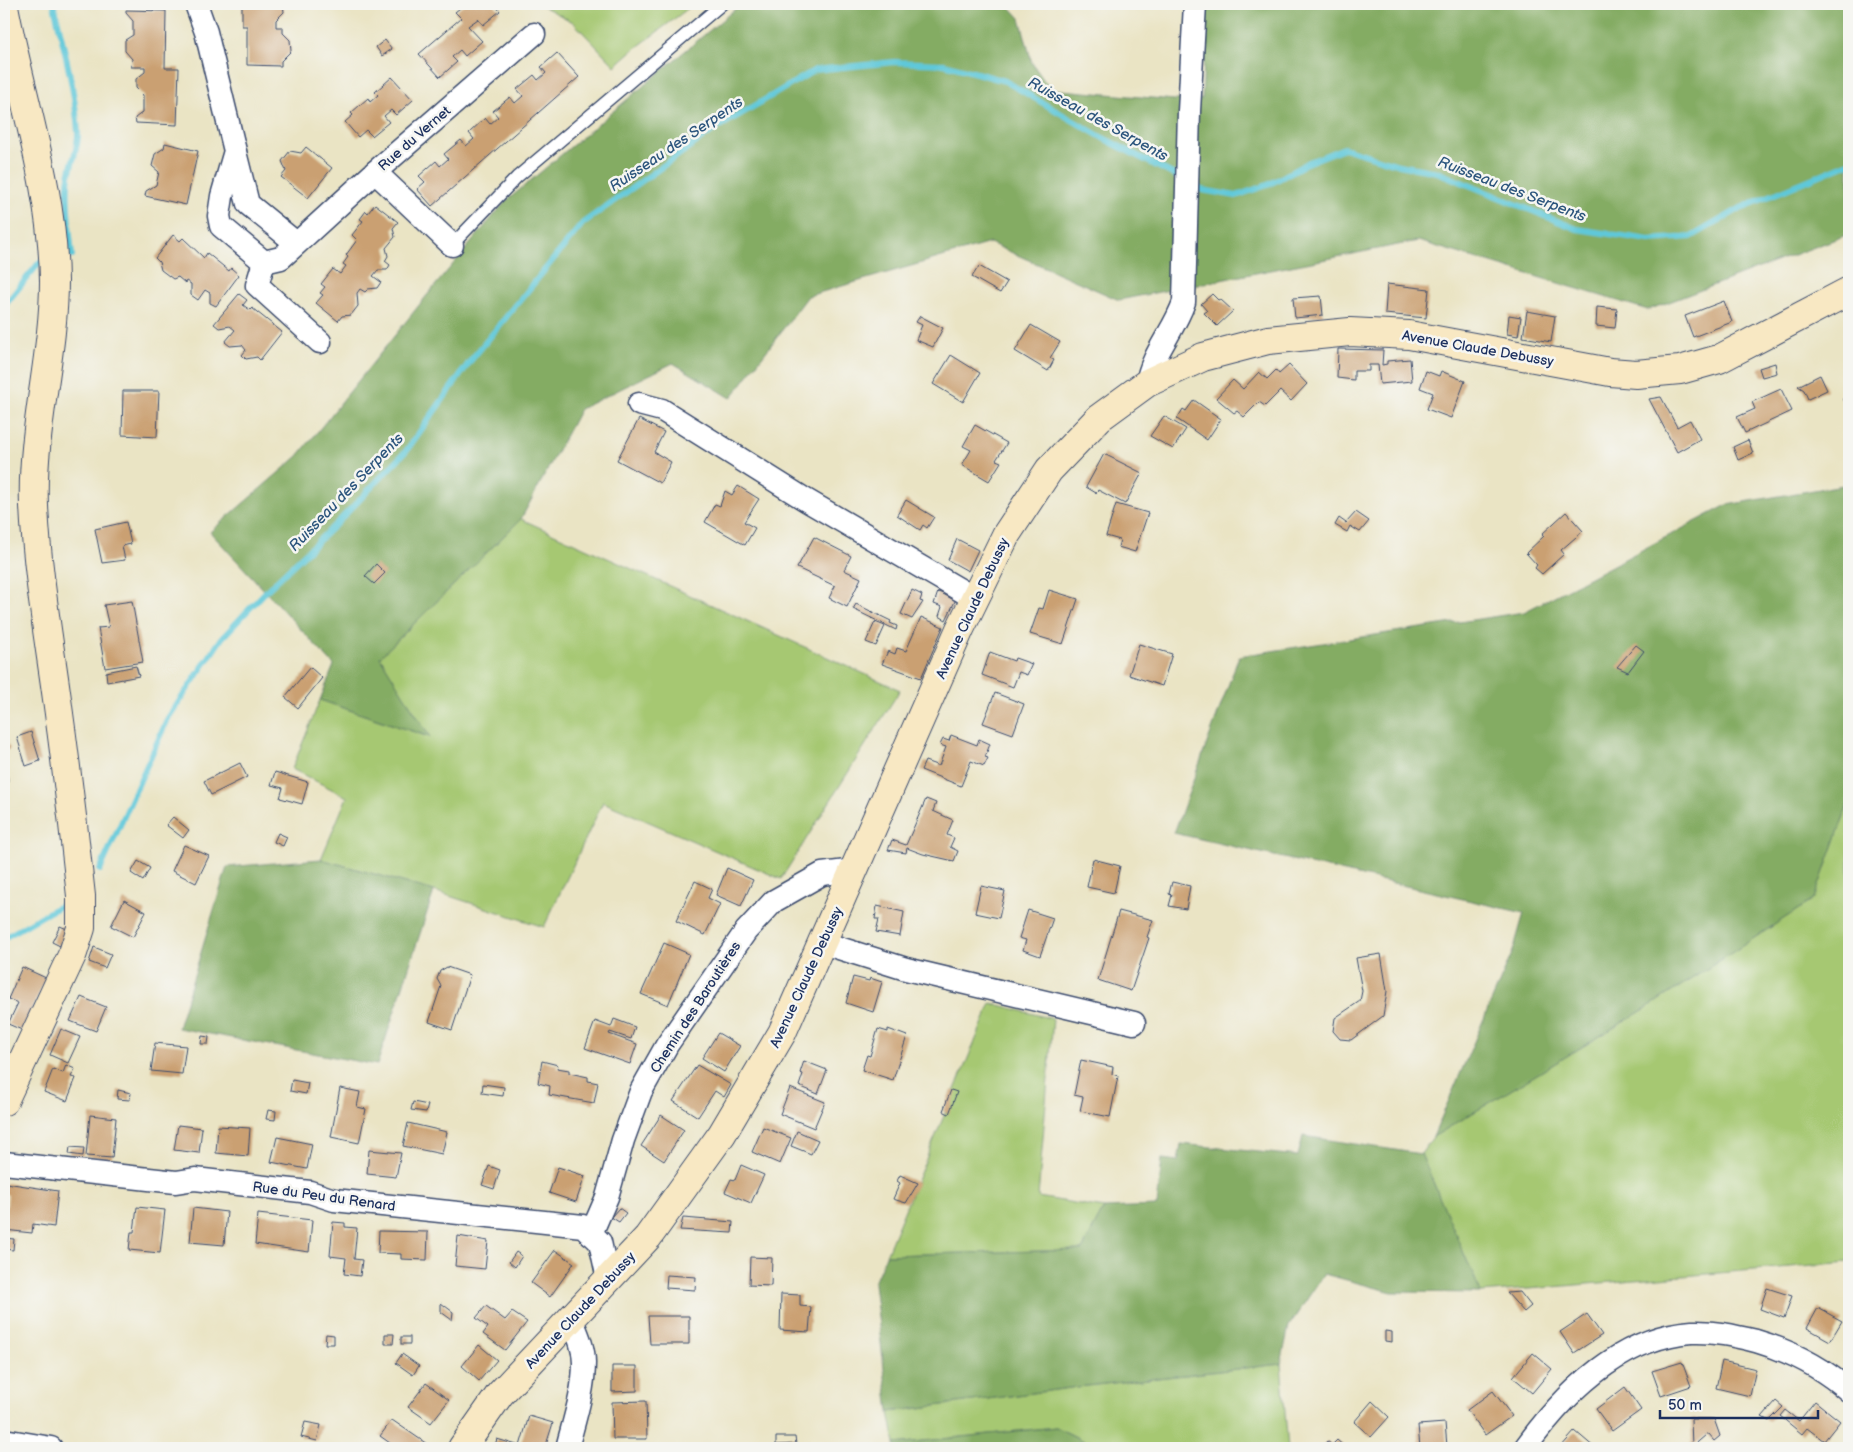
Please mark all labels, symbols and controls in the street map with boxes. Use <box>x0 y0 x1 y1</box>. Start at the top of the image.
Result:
water label: Ruisseau des Serpents <box>1025 73 1171 166</box>
water label: Ruisseau des Serpents <box>606 92 747 196</box>
street label: Rue du Vernet <box>375 102 455 174</box>
water label: Ruisseau des Serpents <box>1435 152 1589 227</box>
street label: Avenue Claude Debussy <box>1401 327 1556 370</box>
water label: Ruisseau des Serpents <box>285 429 408 555</box>
street label: Avenue Claude Debussy <box>932 534 1013 681</box>
street label: Avenue Claude Debussy <box>766 903 847 1050</box>
street label: Chemin des Baroutières <box>646 938 744 1076</box>
street label: Rue du Peu du Renard <box>251 1178 396 1215</box>
street label: Avenue Claude Debussy <box>522 1248 639 1372</box>
scale bar <box>1660 1387 1818 1419</box>
text: 50 m <box>1668 1396 1702 1415</box>

